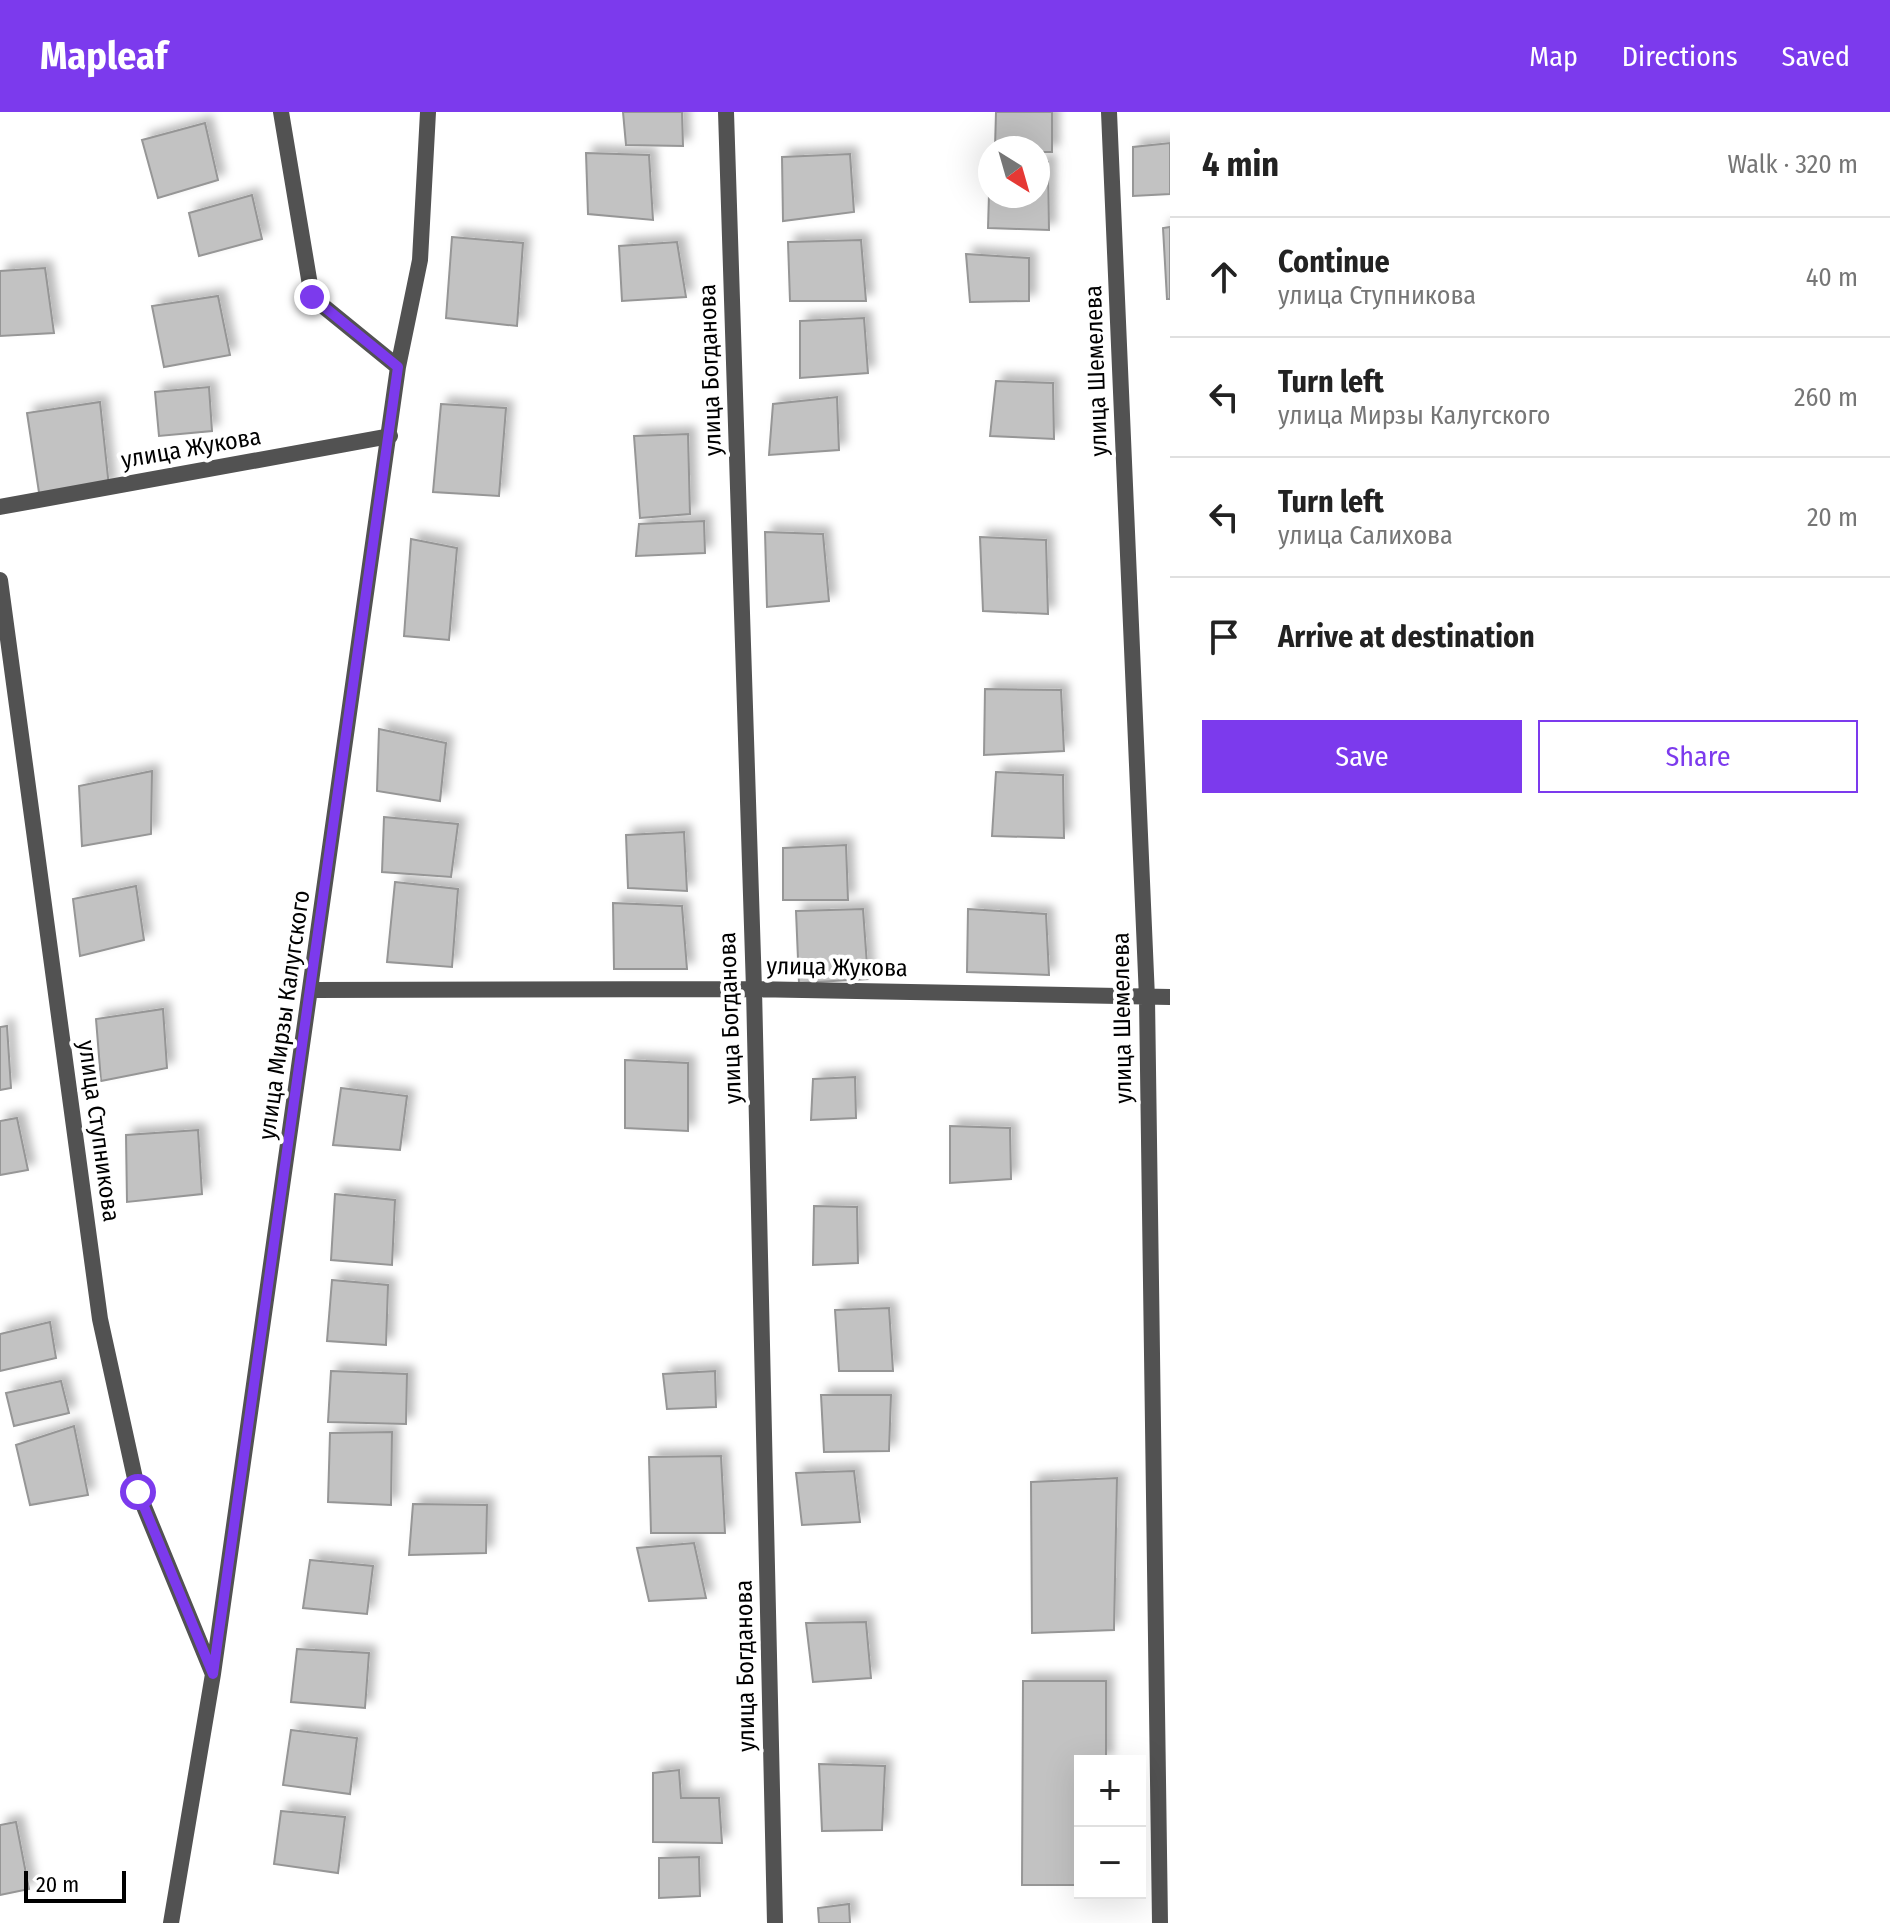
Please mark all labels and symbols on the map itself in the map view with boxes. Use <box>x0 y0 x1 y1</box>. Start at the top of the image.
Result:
north arrow <box>978 136 1050 208</box>
route end <box>294 279 330 315</box>
street label: улица Богданова <box>693 284 727 456</box>
street label: улица Шемелева <box>1079 285 1113 457</box>
street label: улица Жукова <box>119 422 263 474</box>
street label: улица Мирзы Калугского <box>253 889 315 1141</box>
street label: улица Богданова <box>713 932 747 1104</box>
street label: улица Шемелева <box>1107 932 1137 1104</box>
street label: улица Жукова <box>766 952 908 982</box>
street label: улица Ступникова <box>72 1039 126 1223</box>
route start <box>120 1474 156 1510</box>
street label: улица Богданова <box>730 1580 760 1752</box>
scale bar <box>24 1867 126 1903</box>

